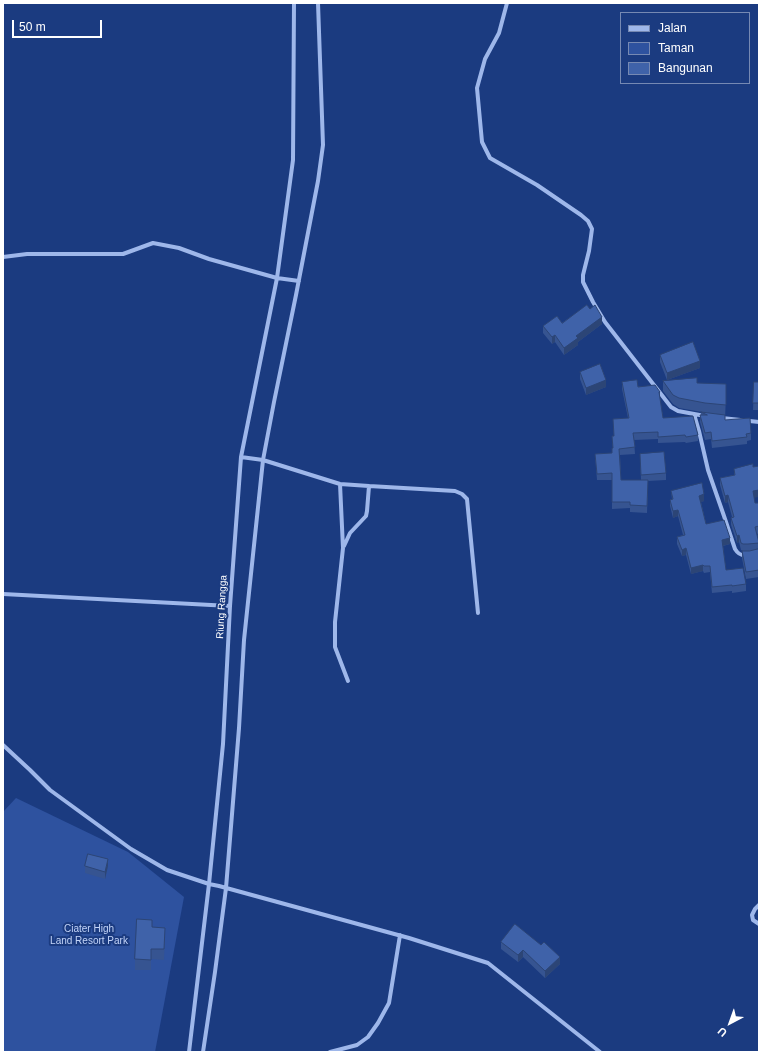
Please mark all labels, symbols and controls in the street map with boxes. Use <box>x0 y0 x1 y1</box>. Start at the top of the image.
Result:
scale bar <box>14 12 104 38</box>
legend <box>620 12 750 84</box>
text: 50 m <box>19 20 46 34</box>
text: Jalan <box>658 21 687 35</box>
text: Taman <box>658 41 694 55</box>
text: Bangunan <box>658 61 713 75</box>
street label: Riung Rangga <box>214 575 230 639</box>
park label: Ciater High Land Resort Park <box>50 923 128 946</box>
north arrow <box>710 1003 750 1043</box>
text: U <box>715 1025 729 1039</box>

